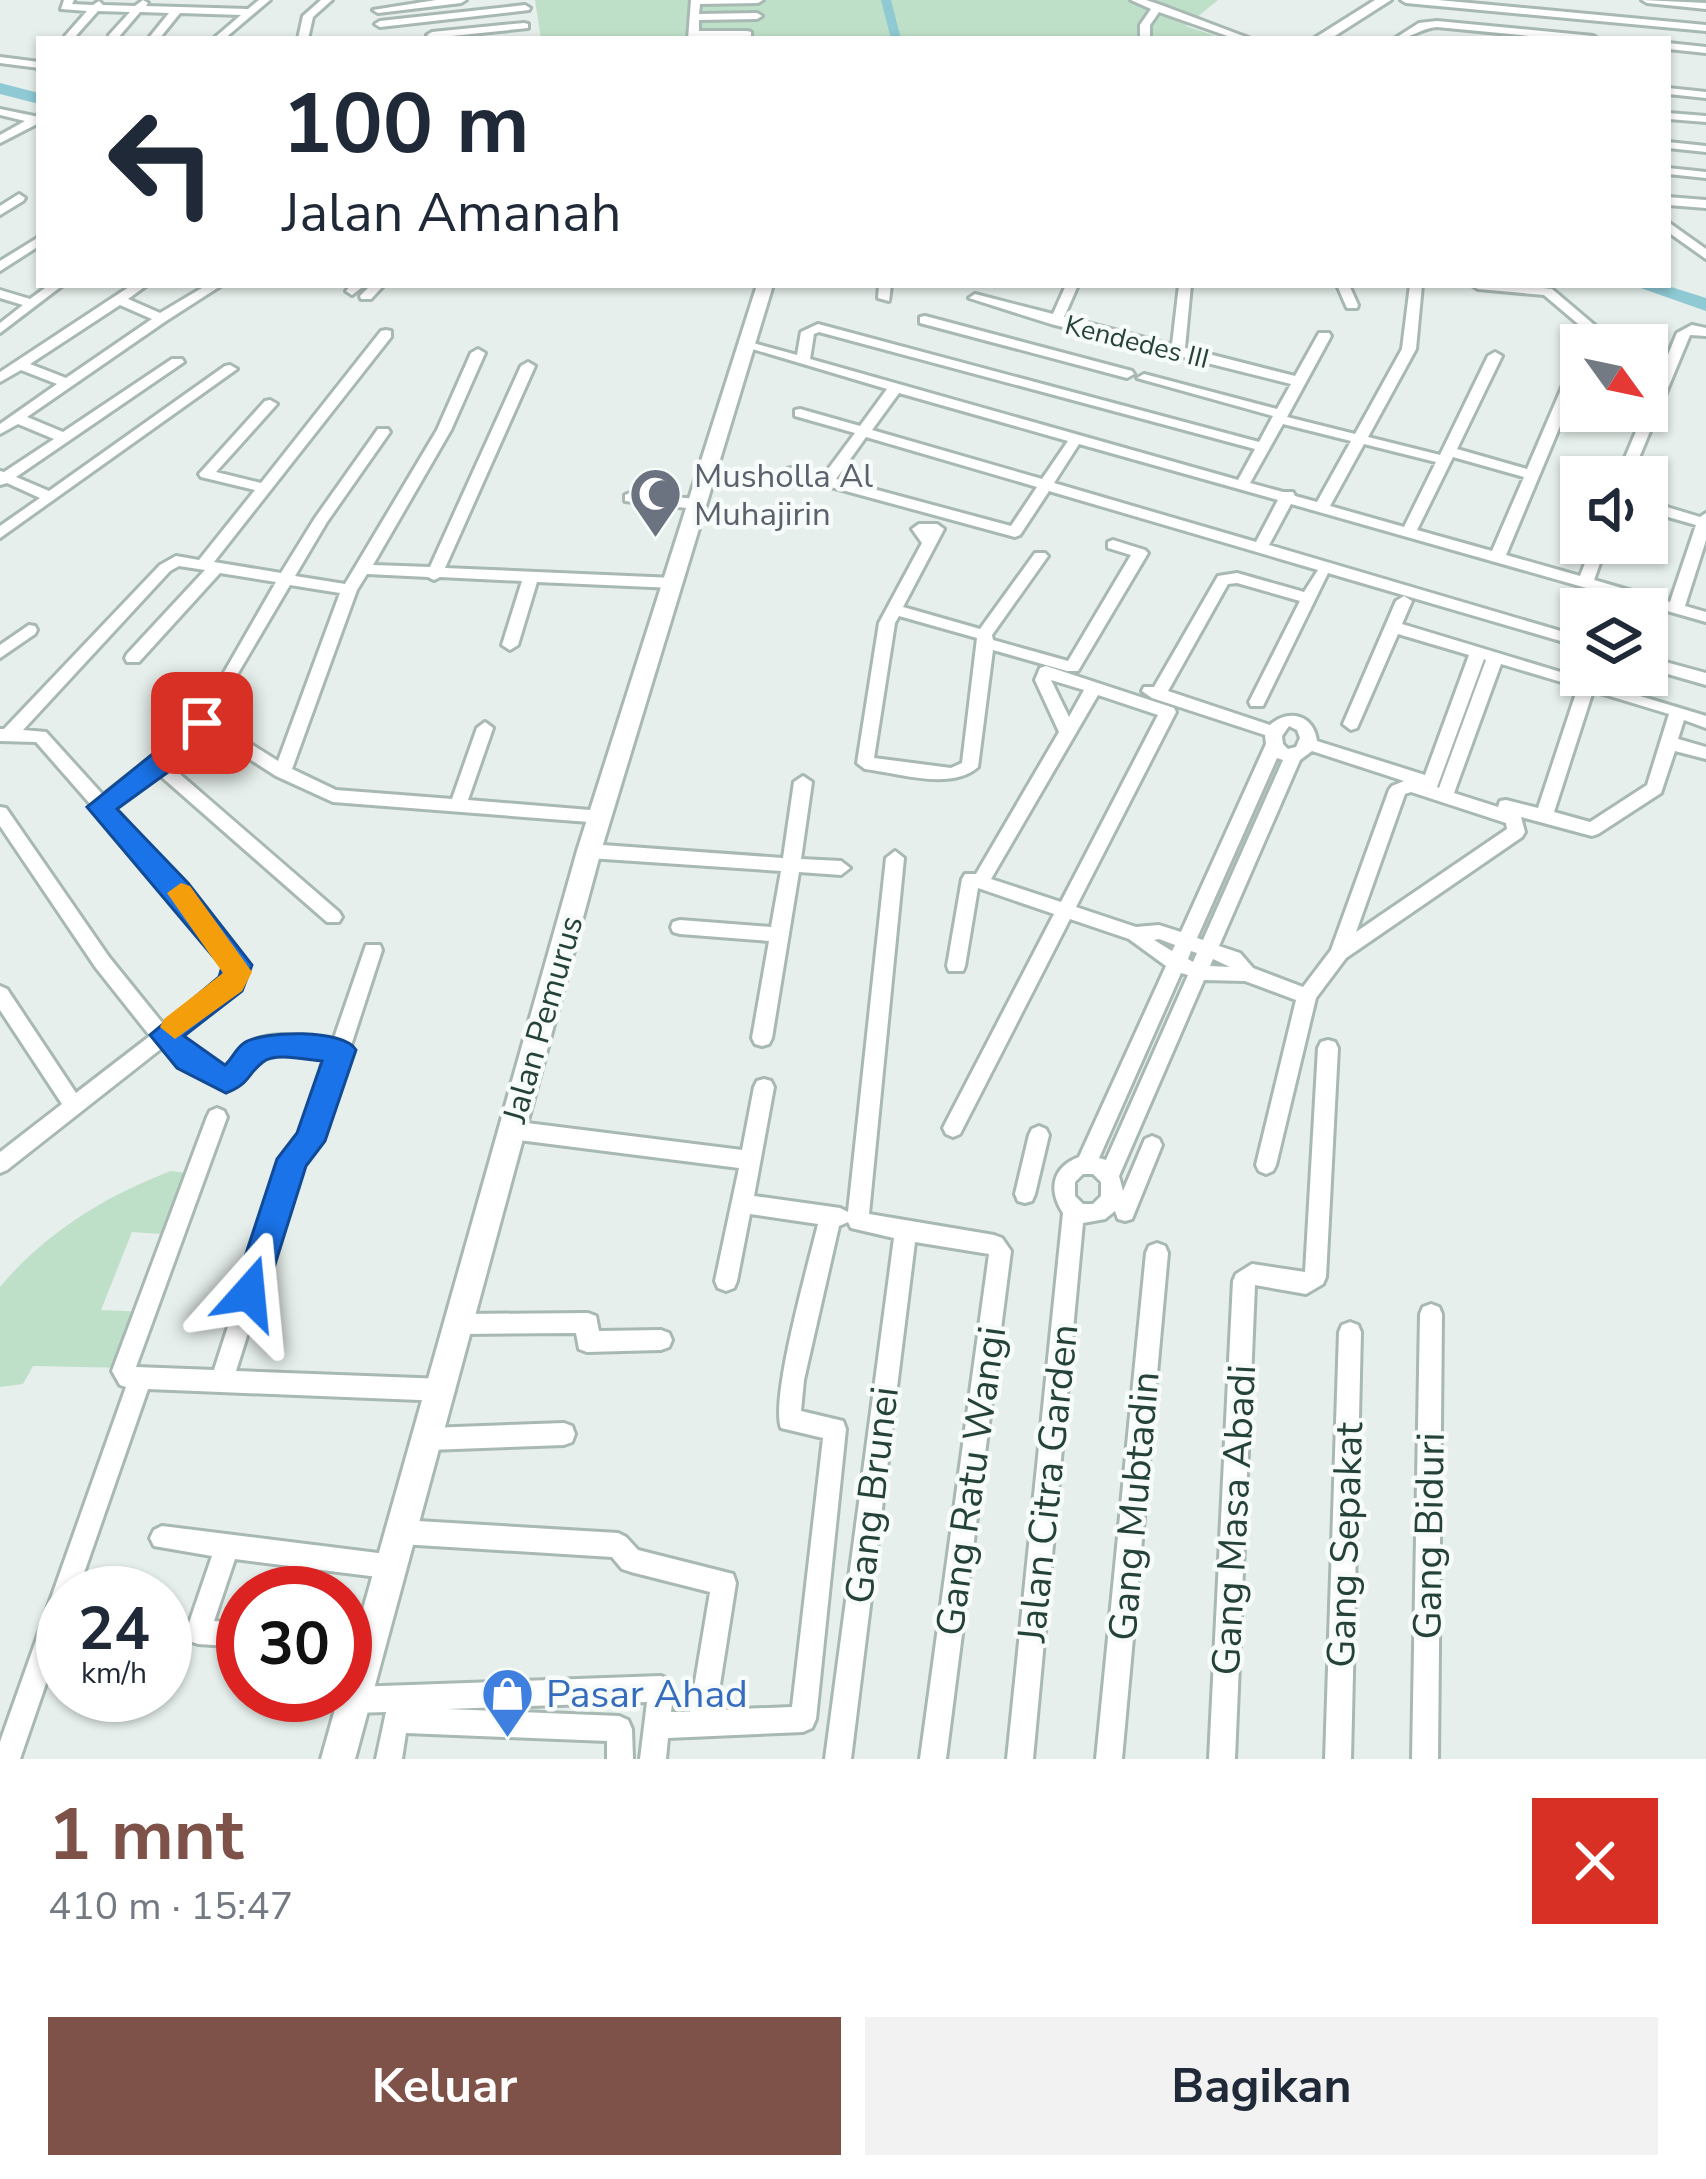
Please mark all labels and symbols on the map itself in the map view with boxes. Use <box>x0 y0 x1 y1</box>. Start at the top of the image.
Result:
street label: Kendedes III <box>1061 307 1213 378</box>
north arrow <box>1560 324 1668 432</box>
place label: Musholla Al Muhajirin <box>694 454 873 537</box>
mosque icon: Musholla Al Muhajirin <box>627 466 683 540</box>
pin <box>151 672 253 774</box>
street label: Jalan Pemurus <box>492 911 594 1129</box>
position arrow <box>186 1230 312 1356</box>
street label: Jalan Citra Garden <box>1005 1322 1092 1646</box>
street label: Gang Ratu Wangi <box>924 1323 1019 1639</box>
street label: Gang Masa Abadi <box>1200 1363 1269 1677</box>
street label: Gang Mubtadin <box>1096 1369 1173 1643</box>
street label: Gang Brunei <box>833 1384 912 1607</box>
street label: Gang Sepakat <box>1315 1421 1376 1669</box>
street label: Gang Biduri <box>1401 1432 1458 1640</box>
speed limit sign: 30 <box>216 1566 372 1722</box>
shop icon: Pasar Ahad <box>479 1665 535 1739</box>
place label: Pasar Ahad <box>546 1668 748 1721</box>

